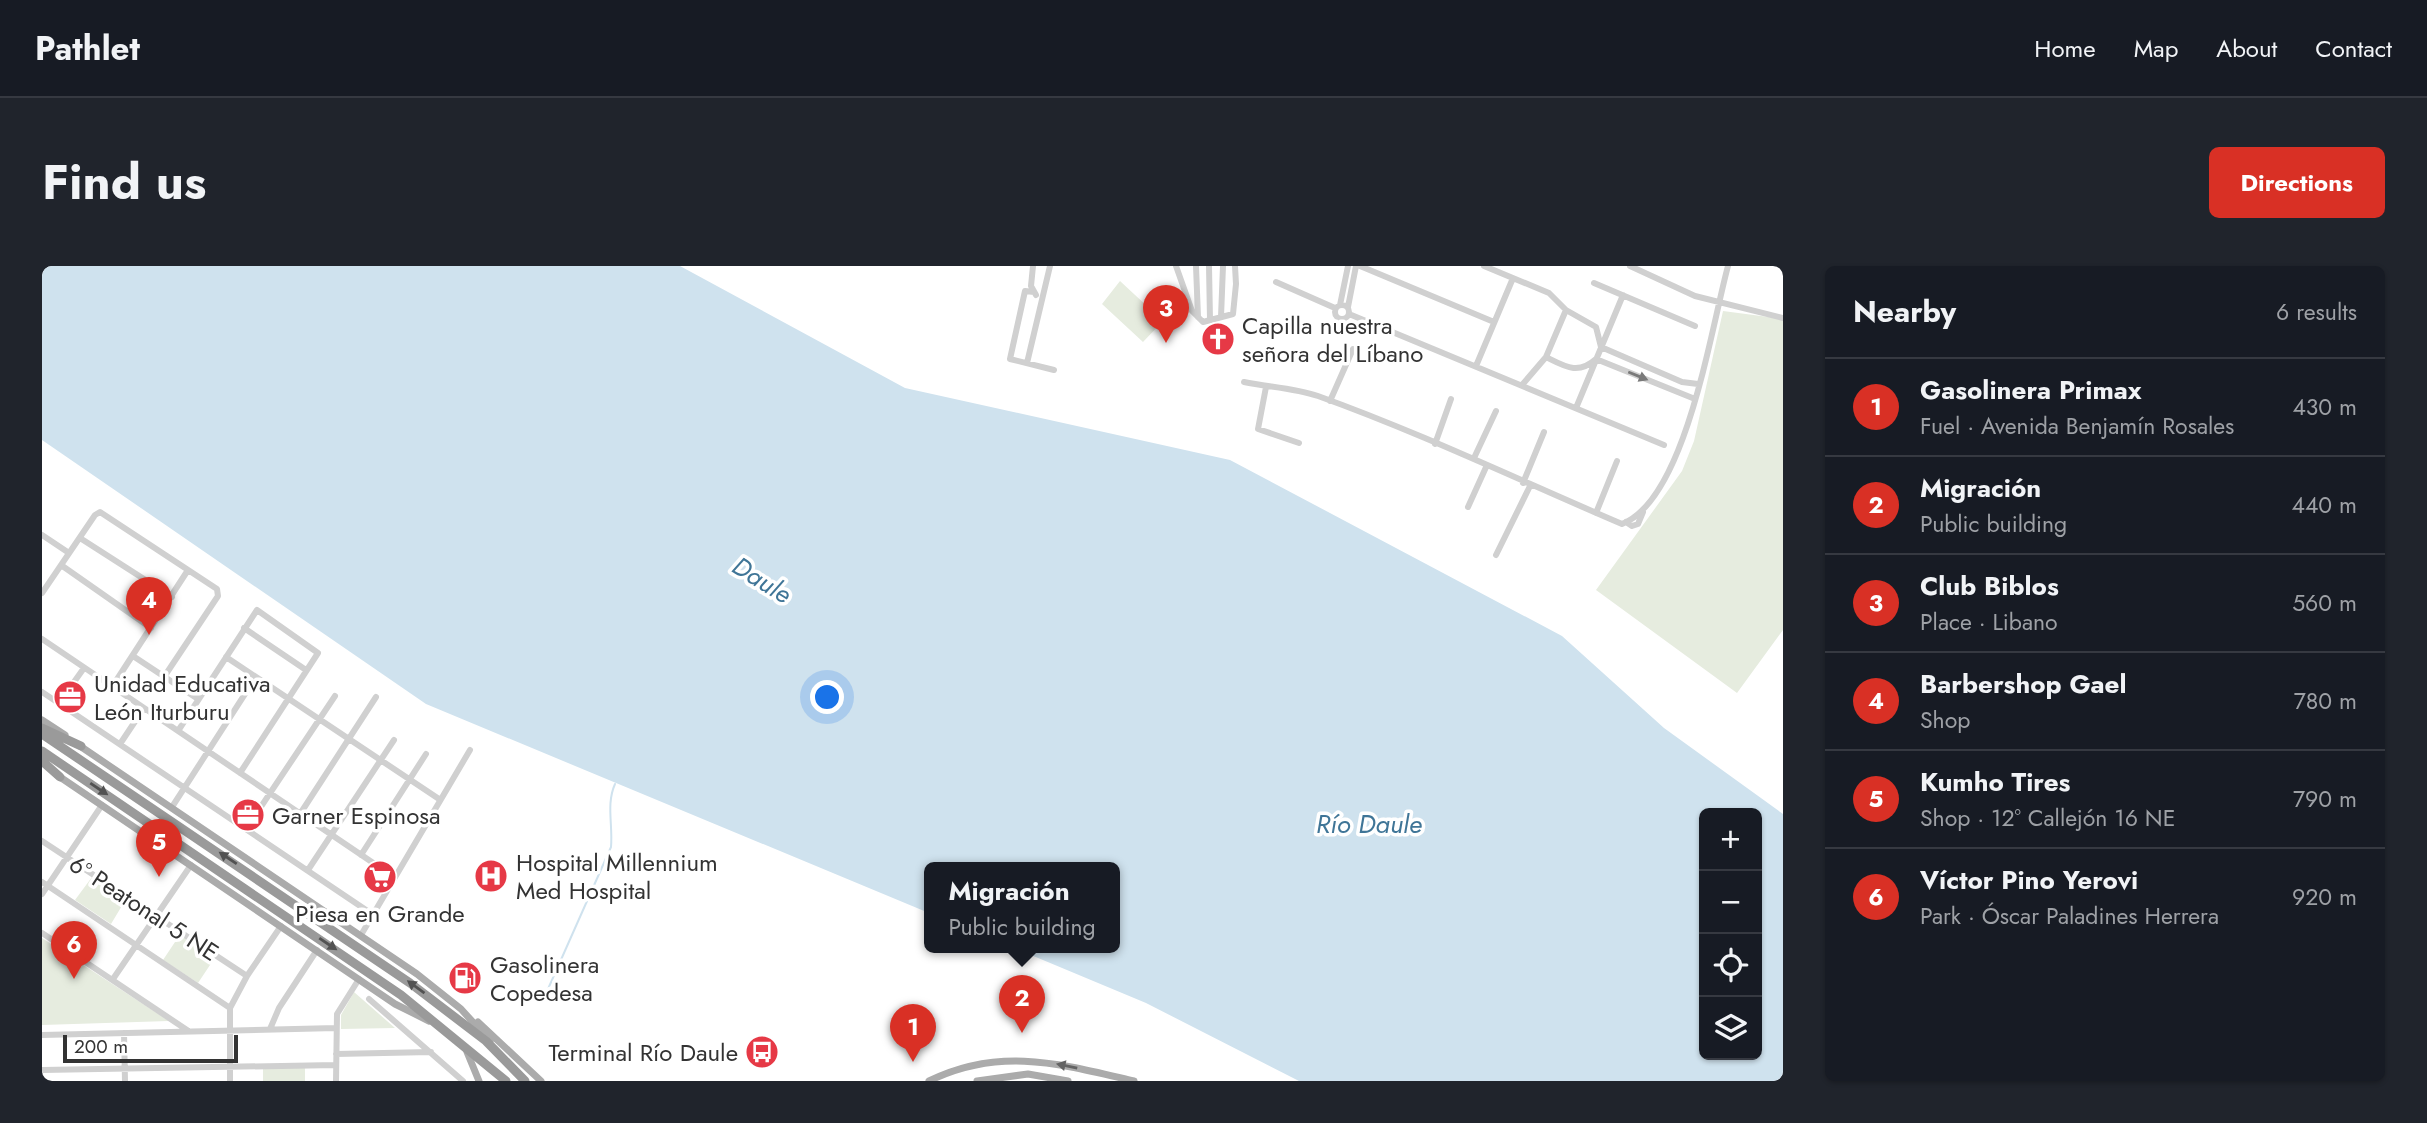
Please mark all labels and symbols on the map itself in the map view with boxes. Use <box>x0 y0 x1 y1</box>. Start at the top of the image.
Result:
pin: 3 <box>1143 285 1189 343</box>
place label: Capilla nuestra señora del Líbano <box>1242 308 1423 371</box>
church icon: Capilla nuestra señora del Líbano <box>1199 320 1237 358</box>
one-way arrow <box>1627 371 1648 382</box>
water label: Daule <box>725 547 799 613</box>
pin: 4 <box>126 577 172 635</box>
place label: Unidad Educativa León Iturburu <box>94 666 271 729</box>
office icon: Unidad Educativa León Iturburu <box>51 678 89 716</box>
your location <box>810 680 844 714</box>
one-way arrow <box>89 783 109 796</box>
office icon: Garner Espinosa <box>229 796 267 834</box>
place label: Garner Espinosa <box>272 798 440 833</box>
water label: Río Daule <box>1316 805 1422 843</box>
pin: 5 <box>136 819 182 877</box>
place label: Hospital Millennium Med Hospital <box>516 845 718 908</box>
street label: 6º Peatonal 5 NE <box>64 849 224 967</box>
one-way arrow <box>218 852 238 865</box>
hospital icon: Hospital Millennium Med Hospital <box>472 857 510 895</box>
supermarket icon: Piesa en Grande <box>361 858 399 896</box>
place label: Piesa en Grande <box>295 896 465 931</box>
pin: 6 <box>51 921 97 979</box>
one-way arrow <box>319 937 337 951</box>
place label: Gasolinera Copedesa <box>490 947 599 1010</box>
fuel station icon: Gasolinera Copedesa <box>446 959 484 997</box>
pin: 2 <box>999 975 1045 1033</box>
one-way arrow <box>407 980 425 994</box>
pin: 1 <box>890 1004 936 1062</box>
scale bar <box>63 1032 238 1064</box>
bus stop icon: Terminal Río Daule <box>743 1033 781 1071</box>
place label: Terminal Río Daule <box>548 1035 738 1070</box>
one-way arrow <box>1056 1061 1078 1072</box>

